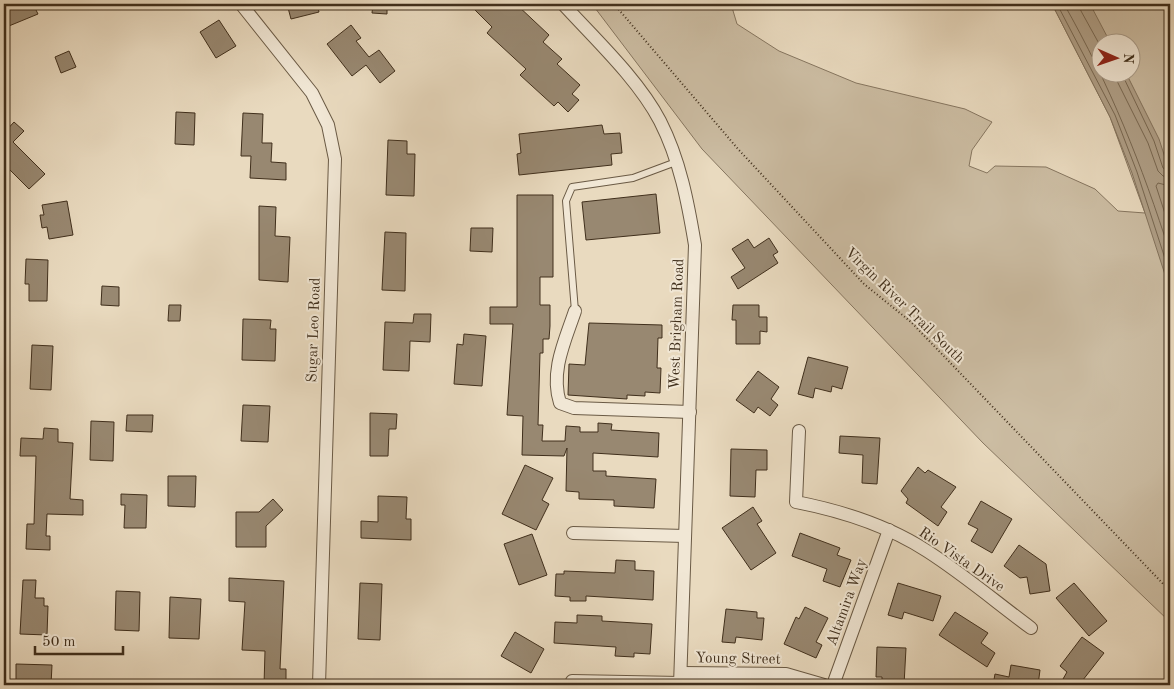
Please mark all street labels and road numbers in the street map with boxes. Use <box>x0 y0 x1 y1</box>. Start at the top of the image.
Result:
street label: Virgin River Trail South <box>841 245 967 367</box>
street label: West Brigham Road <box>668 258 687 390</box>
street label: Sugar Leo Road <box>305 277 324 383</box>
street label: Rio Vista Drive <box>916 525 1007 595</box>
street label: Altamira Way <box>825 557 870 648</box>
street label: Young Street <box>695 651 781 668</box>

